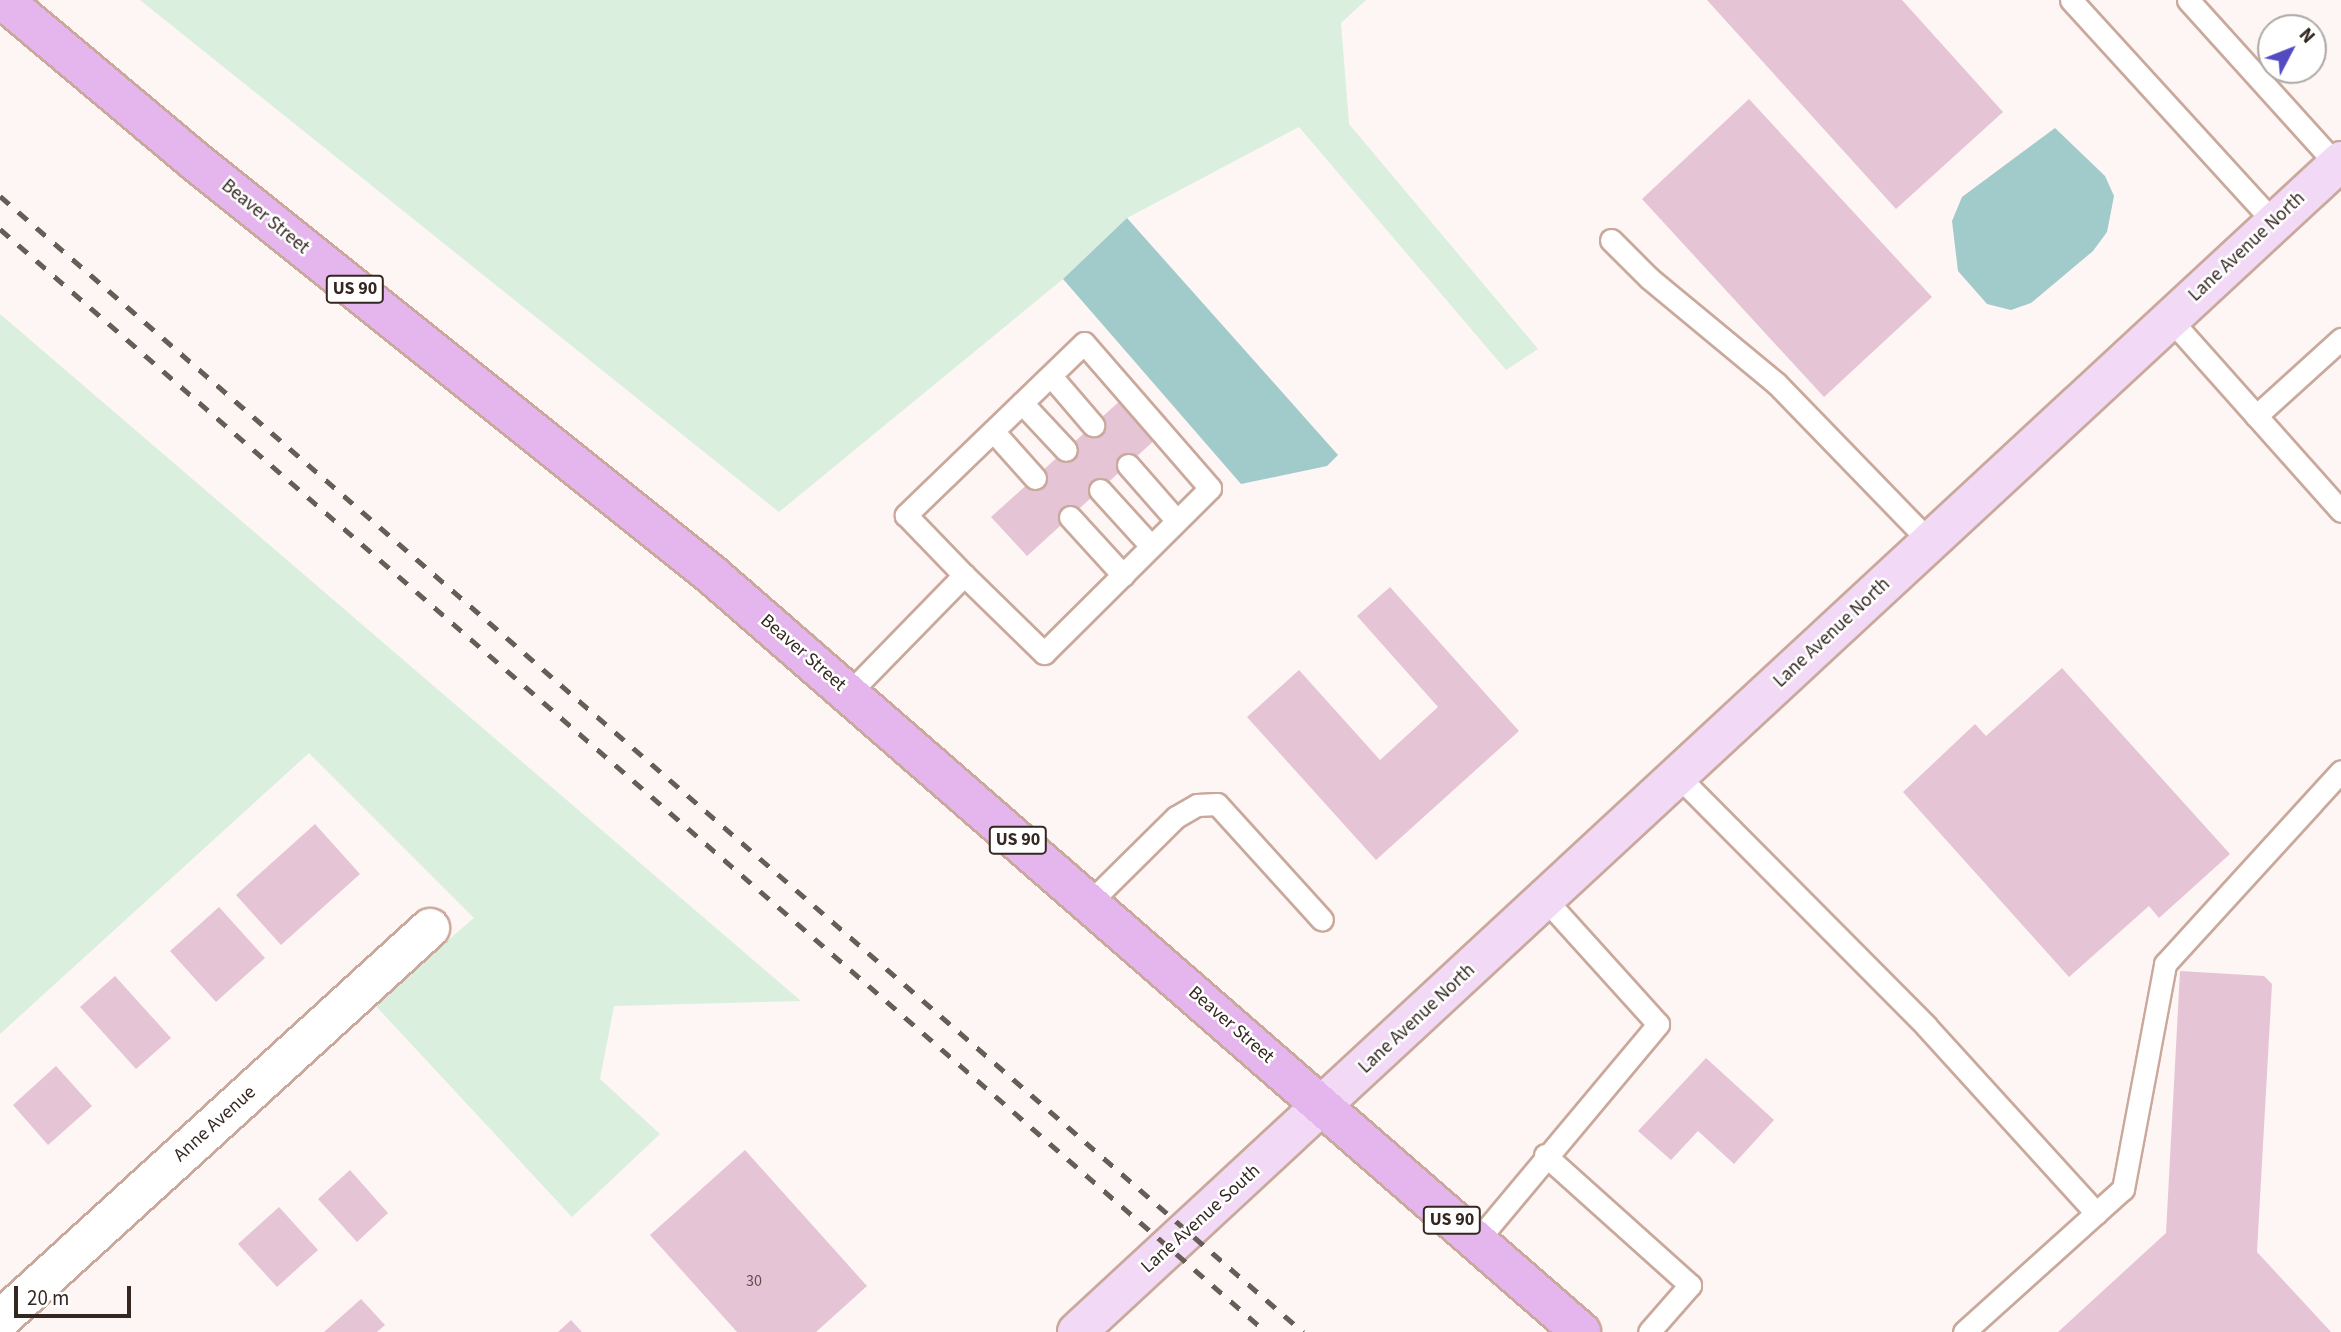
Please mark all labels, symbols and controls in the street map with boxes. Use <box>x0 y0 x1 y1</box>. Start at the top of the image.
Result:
north arrow <box>2257 14 2327 84</box>
text: N <box>2292 22 2321 50</box>
street label: Beaver Street <box>217 175 313 259</box>
street label: Lane Avenue North <box>2184 187 2310 307</box>
road number: US 90 <box>325 274 385 304</box>
street label: Lane Avenue North <box>1769 573 1895 693</box>
street label: Beaver Street <box>755 610 851 696</box>
road number: US 90 <box>988 826 1048 854</box>
street label: Lane Avenue North <box>1354 959 1480 1079</box>
street label: Beaver Street <box>1183 982 1279 1068</box>
street label: Anne Avenue <box>169 1081 261 1167</box>
street label: Lane Avenue South <box>1137 1160 1265 1278</box>
road number: US 90 <box>1422 1205 1482 1234</box>
house number: 30 <box>746 1271 762 1291</box>
scale bar <box>18 1272 135 1316</box>
text: 20 m <box>27 1283 69 1313</box>

